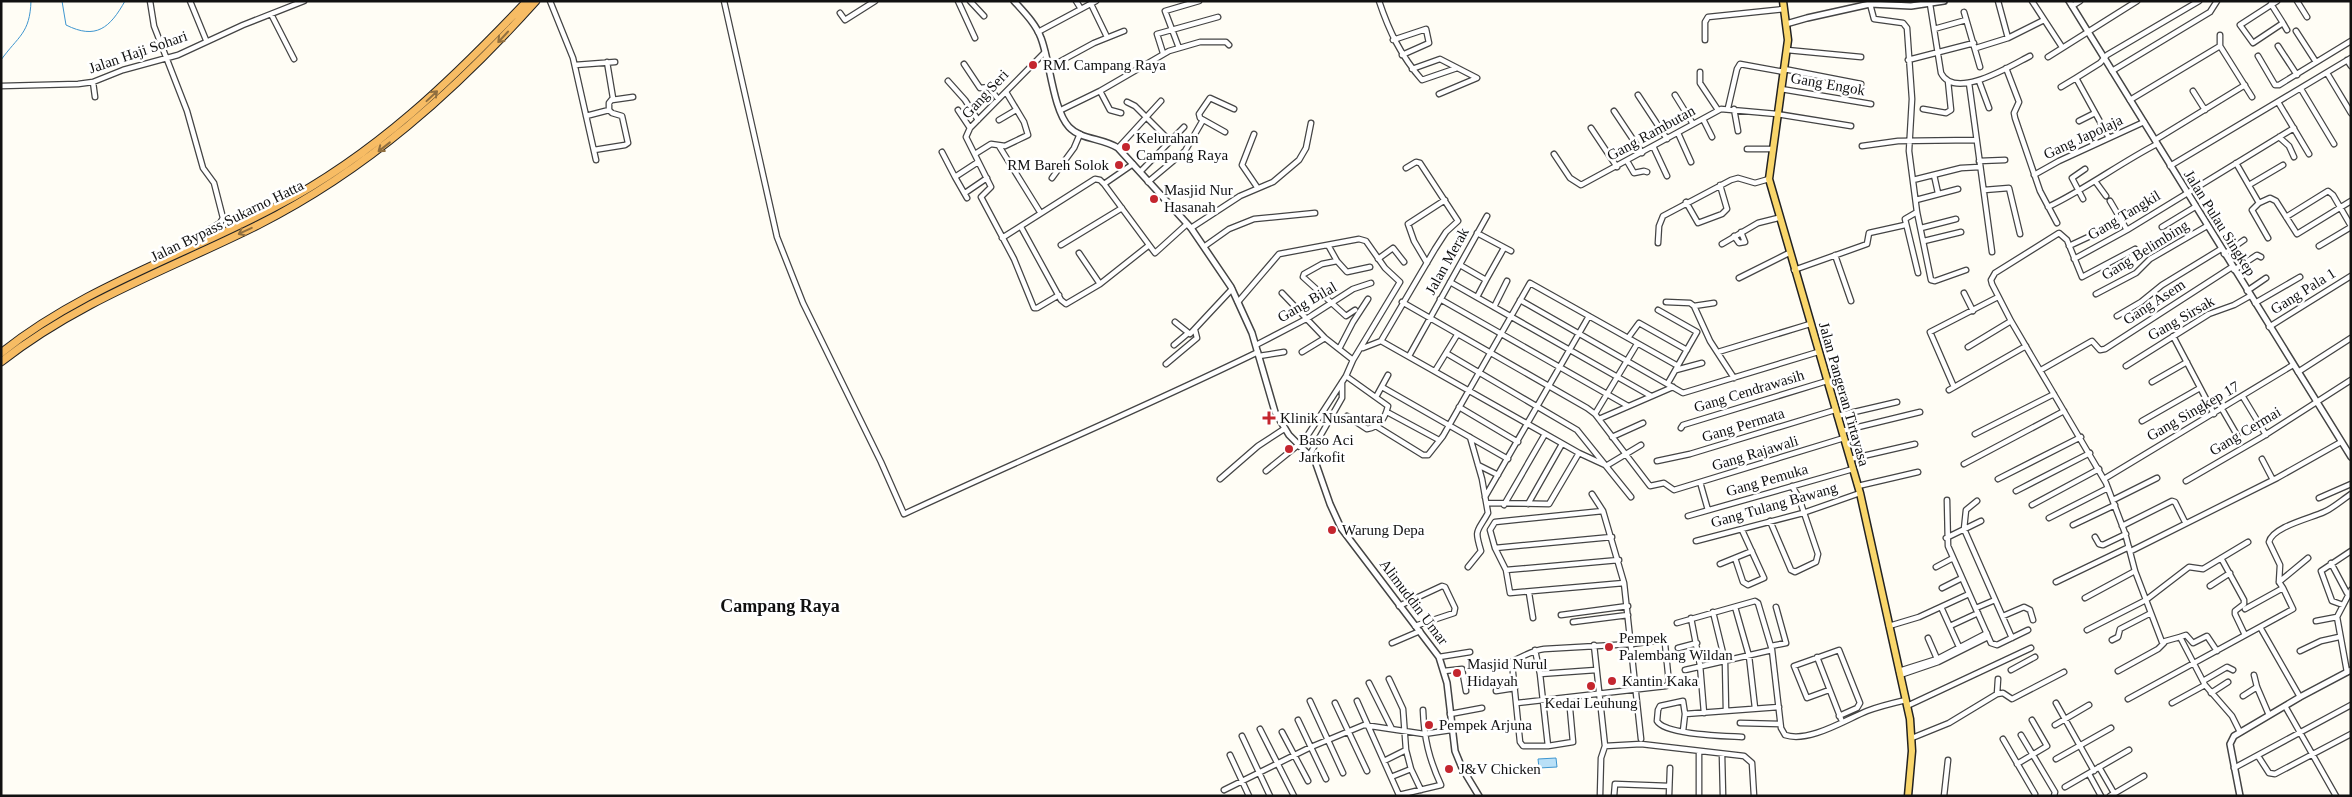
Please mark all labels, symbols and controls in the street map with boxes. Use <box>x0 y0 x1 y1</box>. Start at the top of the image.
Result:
street label: Jalan Haji Sohari <box>87 28 189 76</box>
one-way arrow <box>497 31 509 43</box>
place label: RM. Campang Raya <box>1043 57 1166 73</box>
marker: RM. Campang Raya <box>1027 59 1039 71</box>
street label: Gang Seri <box>959 66 1011 122</box>
street label: Gang Engok <box>1789 70 1867 99</box>
one-way arrow <box>426 90 439 102</box>
street label: Gang Rambutan <box>1604 102 1698 164</box>
street label: Gang Japolaja <box>2041 112 2125 162</box>
place label: Kelurahan Campang Raya <box>1136 130 1228 163</box>
one-way arrow <box>378 141 391 152</box>
marker: Kelurahan Campang Raya <box>1120 141 1132 153</box>
place label: RM Bareh Solok <box>1007 157 1109 173</box>
marker: RM Bareh Solok <box>1113 159 1125 171</box>
street label: Jalan Pulau Singkep <box>2181 167 2259 279</box>
street label: Jalan Bypass Sukarno Hatta <box>148 177 306 265</box>
place label: Masjid Nur Hasanah <box>1164 182 1233 215</box>
street label: Gang Tangkil <box>2085 187 2163 243</box>
marker: Masjid Nur Hasanah <box>1148 193 1160 205</box>
street label: Gang Belimbing <box>2099 217 2192 283</box>
street label: Jalan Merak <box>1422 224 1472 297</box>
one-way arrow <box>238 226 253 236</box>
street label: Gang Pala 1 <box>2268 265 2338 317</box>
street label: Gang Asem <box>2120 276 2188 328</box>
street label: Gang Bilal <box>1275 279 1339 325</box>
street label: Gang Sirsak <box>2145 292 2217 343</box>
street label: Jalan Pangeran Tirtayasa <box>1816 320 1872 468</box>
street label: Gang Cendrawasih <box>1692 366 1807 415</box>
street label: Gang Singkep 17 <box>2144 378 2243 444</box>
street label: Gang Cermai <box>2206 403 2284 459</box>
street label: Gang Permata <box>1700 405 1786 445</box>
place label: Klinik Nusantara <box>1280 410 1383 426</box>
marker: Klinik Nusantara <box>1262 411 1276 425</box>
place label: Baso Aci Jarkofit <box>1299 432 1354 465</box>
street label: Gang Rajawali <box>1710 432 1800 474</box>
marker: Baso Aci Jarkofit <box>1283 443 1295 455</box>
street label: Gang Pemuka <box>1724 461 1810 499</box>
street label: Gang Tulang Bawang <box>1709 479 1840 531</box>
place label: Warung Depa <box>1342 522 1425 538</box>
marker: Warung Depa <box>1326 524 1338 536</box>
street label: Alimuddin Umar <box>1377 556 1451 648</box>
district label: Campang Raya <box>720 596 840 616</box>
place label: Pempek Palembang Wildan <box>1619 630 1733 663</box>
marker: Pempek Palembang Wildan <box>1603 641 1615 653</box>
place label: Masjid Nurul Hidayah <box>1467 656 1547 689</box>
marker: Masjid Nurul Hidayah <box>1451 667 1463 679</box>
place label: Kantin Kaka <box>1622 673 1699 689</box>
marker: Kantin Kaka <box>1606 675 1618 687</box>
marker: Kedai Leuhung <box>1585 680 1597 692</box>
place label: Kedai Leuhung <box>1545 695 1638 711</box>
place label: Pempek Arjuna <box>1439 717 1532 733</box>
marker: Pempek Arjuna <box>1423 719 1435 731</box>
place label: J&V Chicken <box>1459 761 1541 777</box>
marker: J&V Chicken <box>1443 763 1455 775</box>

